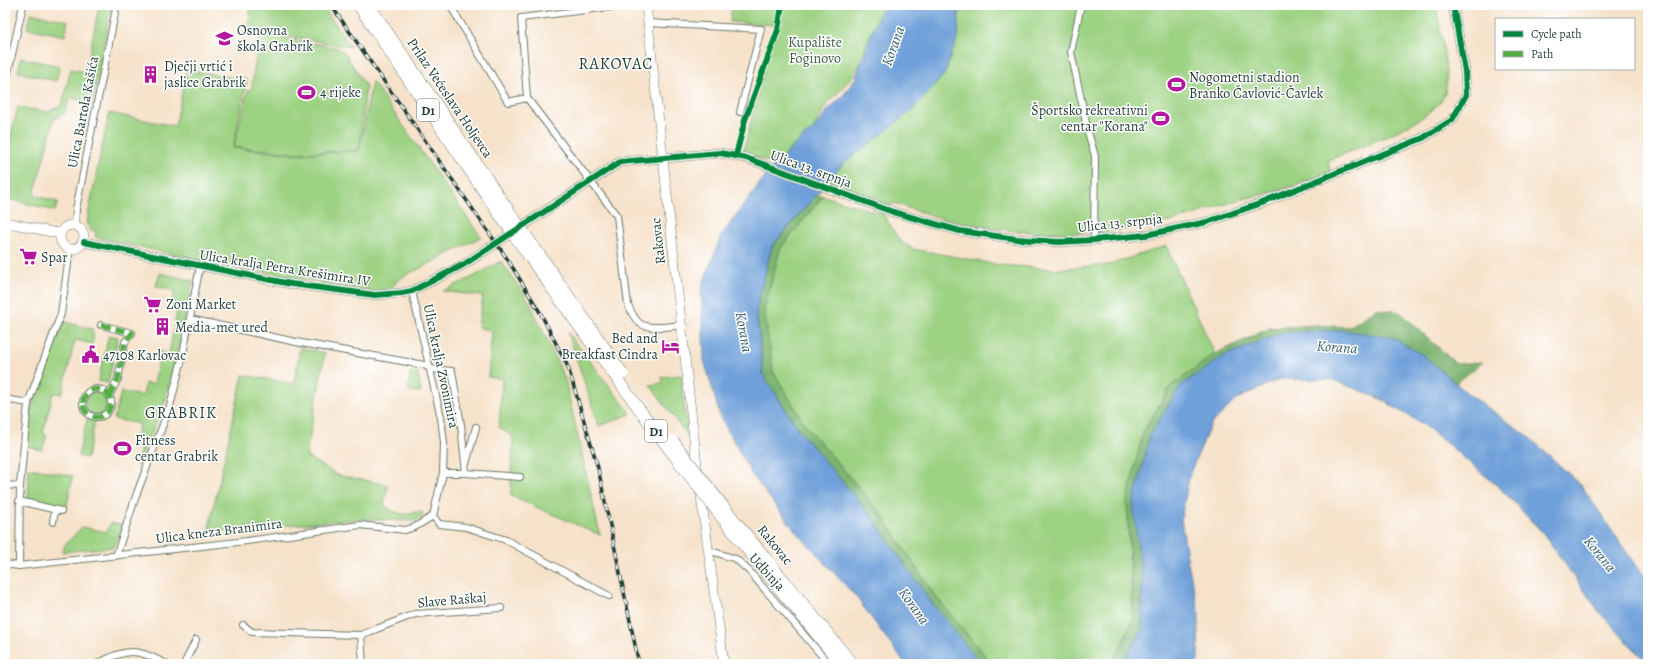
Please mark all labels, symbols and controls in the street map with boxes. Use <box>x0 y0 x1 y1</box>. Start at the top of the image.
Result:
legend <box>1495 18 1635 70</box>
place label: Osnovna škola Grabrik <box>237 21 313 56</box>
water label: Korana <box>877 23 909 69</box>
text: Cycle path <box>1531 26 1582 42</box>
school or university icon: Osnovna škola Grabrik <box>214 28 234 48</box>
park label: Kupalište Foginovo <box>788 33 842 68</box>
street label: Prilaz Većeslava Holjevca <box>403 34 498 162</box>
text: Path <box>1531 46 1554 62</box>
district label: RAKOVAC <box>579 53 653 75</box>
street label: Ulica Bartola Kašića <box>63 54 103 170</box>
place label: Dječji vrtić i jaslice Grabrik <box>164 57 246 92</box>
building icon: Dječji vrtić i jaslice Grabrik <box>141 64 161 84</box>
place label: Nogometni stadion Branko Čavlović-Čavlek <box>1189 68 1324 103</box>
sports icon: Nogometni stadion Branko Čavlović-Čavlek <box>1166 75 1186 95</box>
sports icon: 4 rijeke <box>297 82 317 102</box>
place label: 4 rijeke <box>320 83 361 102</box>
road number: D1 <box>417 99 439 121</box>
place label: Športsko rekreativni centar "Korana" <box>1031 101 1148 136</box>
sports icon: Športsko rekreativni centar "Korana" <box>1151 108 1171 128</box>
street label: Ulica 13. srpnja <box>768 145 855 193</box>
street label: Ulica 13. srpnja <box>1077 209 1164 237</box>
street label: Rakovac <box>646 217 670 265</box>
street label: Ulica kralja Petra Krešimira IV <box>198 245 372 291</box>
supermarket icon: Spar <box>18 247 38 267</box>
place label: Spar <box>41 248 68 267</box>
supermarket icon: Zoni Market <box>143 294 163 314</box>
place label: Zoni Market <box>166 295 237 314</box>
street label: Ulica kralja Zvonimira <box>419 302 464 430</box>
water label: Korana <box>731 310 757 354</box>
building icon: Media-met ured <box>152 317 172 337</box>
place label: Media-met ured <box>175 318 269 337</box>
place label: Bed and Breakfast Cindra <box>561 329 658 364</box>
hotel icon: Bed and Breakfast Cindra <box>661 336 681 356</box>
water label: Korana <box>1316 336 1358 358</box>
public building icon: 47108 Karlovac <box>80 345 100 365</box>
place label: 47108 Karlovac <box>103 346 186 365</box>
district label: GRABRIK <box>145 402 217 424</box>
road number: D1 <box>645 420 667 442</box>
place label: Fitness centar Grabrik <box>135 431 218 466</box>
sports icon: Fitness centar Grabrik <box>112 438 132 458</box>
street label: Ulica kneza Branimira <box>155 514 284 548</box>
street label: Rakovac <box>753 521 797 569</box>
water label: Korana <box>1579 532 1621 576</box>
street label: Udbinja <box>745 549 790 595</box>
water label: Korana <box>894 584 934 629</box>
street label: Slave Raškaj <box>417 588 487 612</box>

